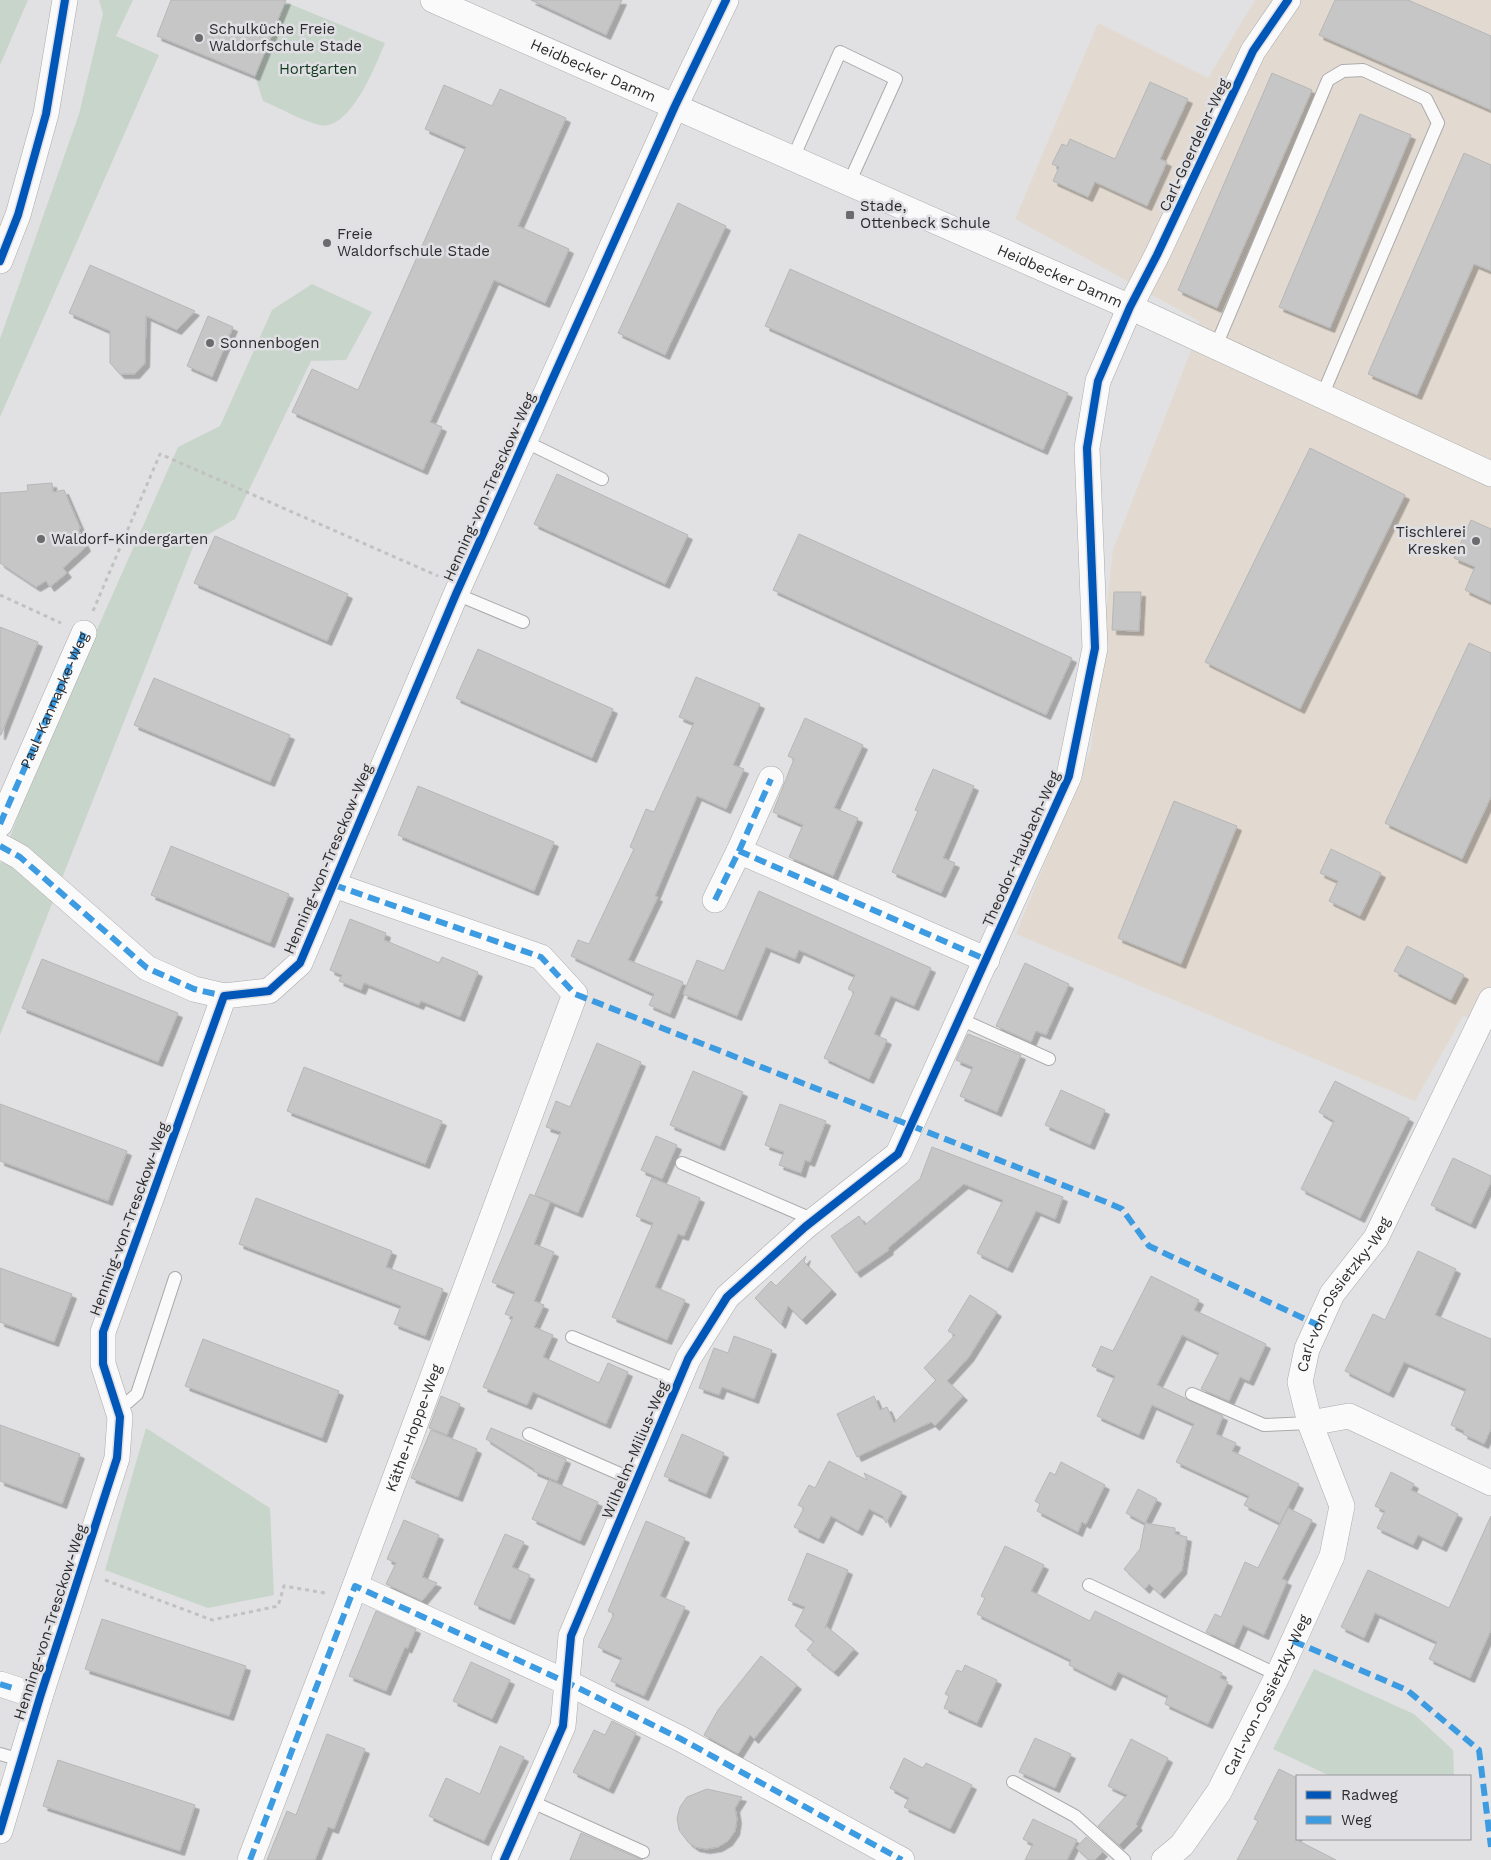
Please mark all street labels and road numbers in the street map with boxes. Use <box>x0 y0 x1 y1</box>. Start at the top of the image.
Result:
street label: Heidbecker Damm <box>528 35 659 106</box>
street label: Carl-Goerdeler-Weg <box>1155 76 1233 214</box>
street label: Heidbecker Damm <box>994 241 1125 312</box>
street label: Henning-von-Tresckow-Weg <box>439 390 539 584</box>
street label: Paul-Kannapke-Weg <box>16 629 92 772</box>
street label: Henning-von-Tresckow-Weg <box>280 761 376 957</box>
street label: Theodor-Haubach-Weg <box>978 768 1064 930</box>
street label: Henning-von-Tresckow-Weg <box>86 1120 172 1318</box>
street label: Carl-von-Ossietzky-Weg <box>1293 1214 1394 1374</box>
street label: Käthe-Hoppe-Weg <box>382 1362 446 1494</box>
street label: Wilhelm-Milius-Weg <box>598 1378 672 1521</box>
street label: Henning-von-Tresckow-Weg <box>10 1522 90 1722</box>
street label: Carl-von-Ossietzky-Weg <box>1220 1612 1313 1779</box>

